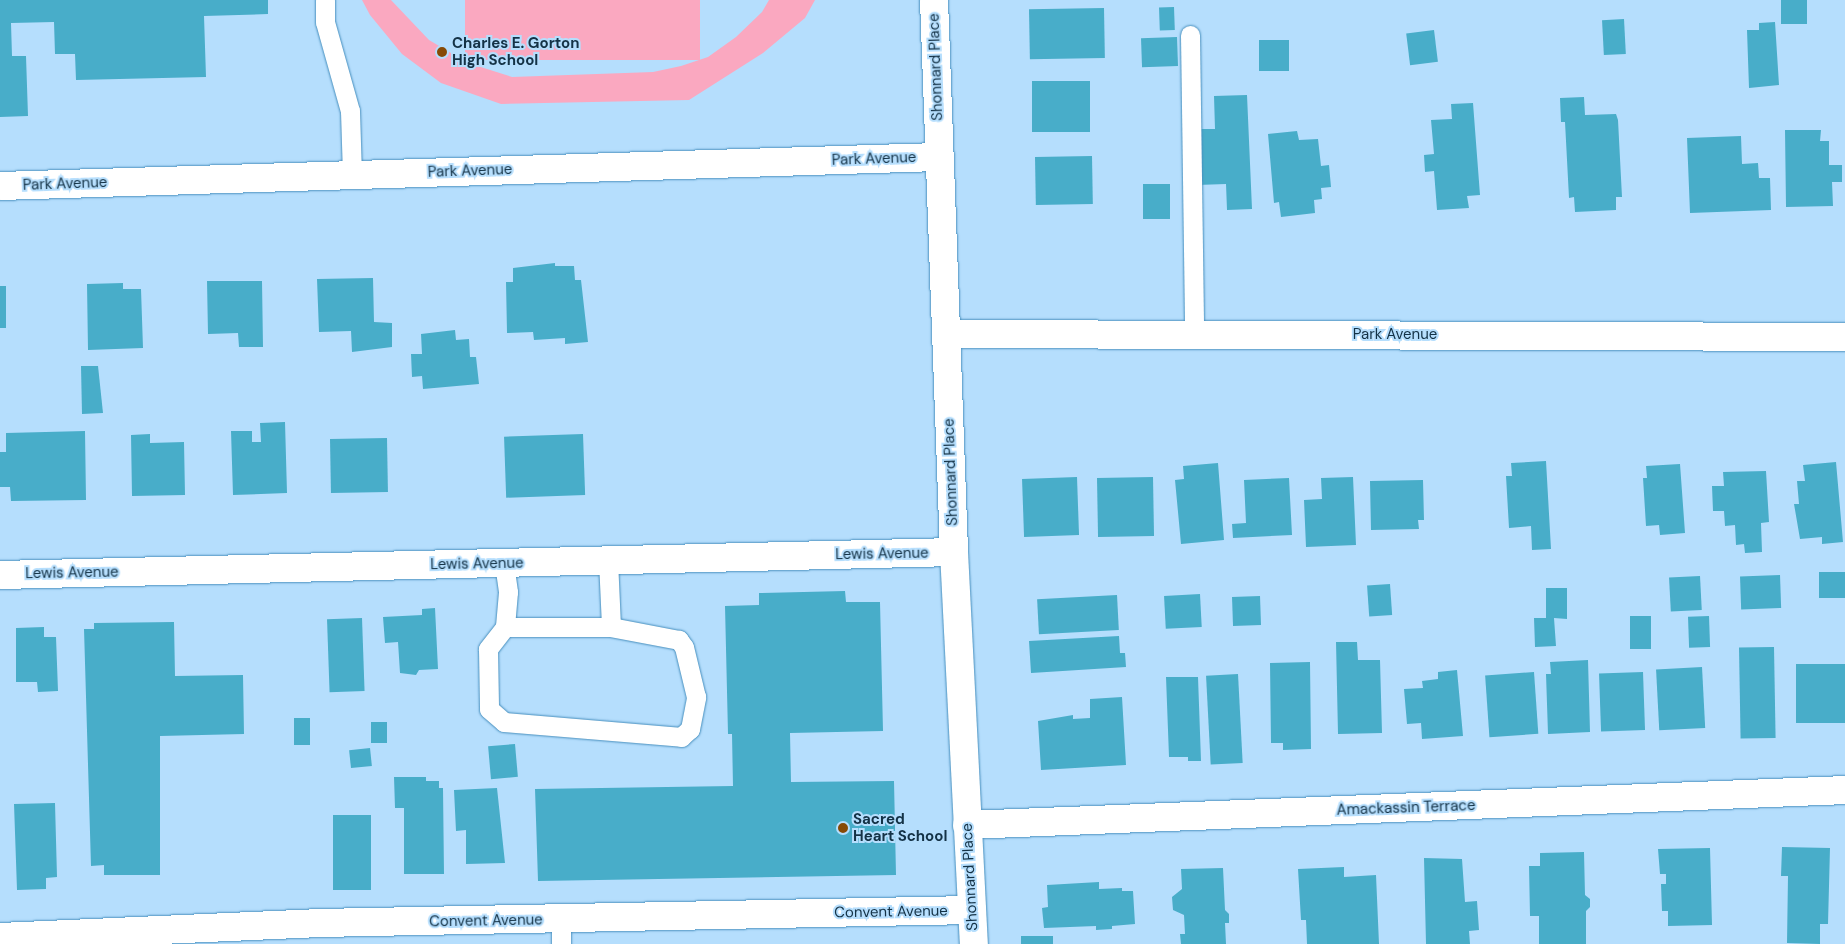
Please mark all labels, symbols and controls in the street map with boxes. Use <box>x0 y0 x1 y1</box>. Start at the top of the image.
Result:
street label: Shonnard Place <box>925 13 947 121</box>
place label: Charles E. Gorton High School <box>452 34 580 69</box>
marker: Charles E. Gorton High School <box>436 46 448 58</box>
street label: Park Avenue <box>831 149 917 169</box>
street label: Park Avenue <box>427 161 513 181</box>
street label: Park Avenue <box>22 174 108 194</box>
street label: Park Avenue <box>1353 326 1437 344</box>
street label: Shonnard Place <box>940 418 962 526</box>
street label: Lewis Avenue <box>835 544 929 564</box>
street label: Lewis Avenue <box>430 554 524 574</box>
street label: Lewis Avenue <box>25 563 119 583</box>
street label: Amackassin Terrace <box>1336 797 1476 819</box>
place label: Sacred Heart School <box>853 810 947 845</box>
marker: Sacred Heart School <box>837 822 849 834</box>
street label: Shonnard Place <box>958 823 982 931</box>
street label: Convent Avenue <box>834 902 948 922</box>
street label: Convent Avenue <box>429 911 543 931</box>

